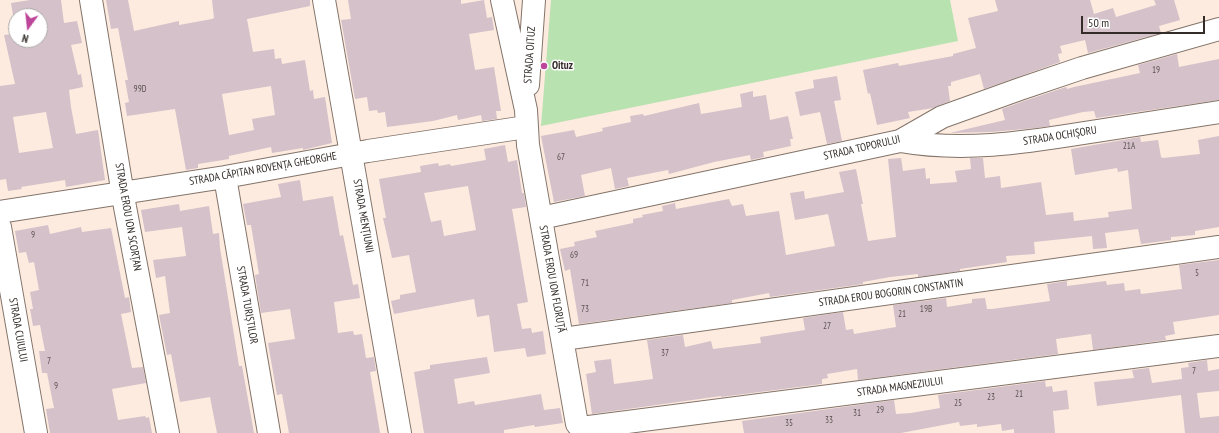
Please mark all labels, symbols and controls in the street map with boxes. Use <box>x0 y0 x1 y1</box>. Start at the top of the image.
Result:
north arrow <box>8 8 48 48</box>
scale bar <box>1083 8 1207 34</box>
text: 50 m <box>1088 15 1109 30</box>
street label: STRADA OITUZ <box>521 26 539 84</box>
text: N <box>20 31 30 46</box>
place label: Oituz <box>552 59 573 73</box>
marker: Oituz <box>539 61 549 71</box>
house number: 19 <box>1152 65 1160 75</box>
house number: 99D <box>134 84 146 94</box>
street label: STRADA OCHIȘORU <box>1022 124 1098 148</box>
street label: STRADA TOPORULUI <box>822 133 902 163</box>
house number: 21A <box>1123 141 1135 151</box>
street label: STRADA CĂPITAN ROVENȚA GHEORGHE <box>188 150 338 188</box>
house number: 67 <box>557 152 565 162</box>
street label: STRADA EROU ION SCORȚAN <box>112 162 144 272</box>
street label: STRADA MENȚIUNII <box>350 178 376 254</box>
street label: STRADA EROU ION FLORUȚĂ <box>536 224 568 334</box>
house number: 9 <box>31 230 35 240</box>
house number: 69 <box>570 250 578 260</box>
street label: STRADA TURIȘTILOR <box>234 265 260 345</box>
house number: 5 <box>1195 268 1199 278</box>
street label: STRADA EROU BOGORIN CONSTANTIN <box>818 276 964 310</box>
house number: 71 <box>581 278 589 288</box>
street label: STRADA CUIULUI <box>6 297 30 363</box>
house number: 73 <box>581 304 589 314</box>
house number: 19B <box>920 304 932 314</box>
house number: 21 <box>898 309 906 319</box>
house number: 27 <box>823 321 831 331</box>
house number: 37 <box>661 348 669 358</box>
house number: 7 <box>47 356 51 366</box>
house number: 7 <box>1192 366 1196 376</box>
street label: STRADA MAGNEZIULUI <box>856 374 944 400</box>
house number: 9 <box>54 381 58 391</box>
house number: 21 <box>1015 389 1023 399</box>
house number: 23 <box>987 392 995 402</box>
house number: 25 <box>954 398 962 408</box>
house number: 29 <box>876 405 884 415</box>
house number: 31 <box>853 408 861 418</box>
house number: 33 <box>825 415 833 425</box>
house number: 35 <box>785 418 793 428</box>

